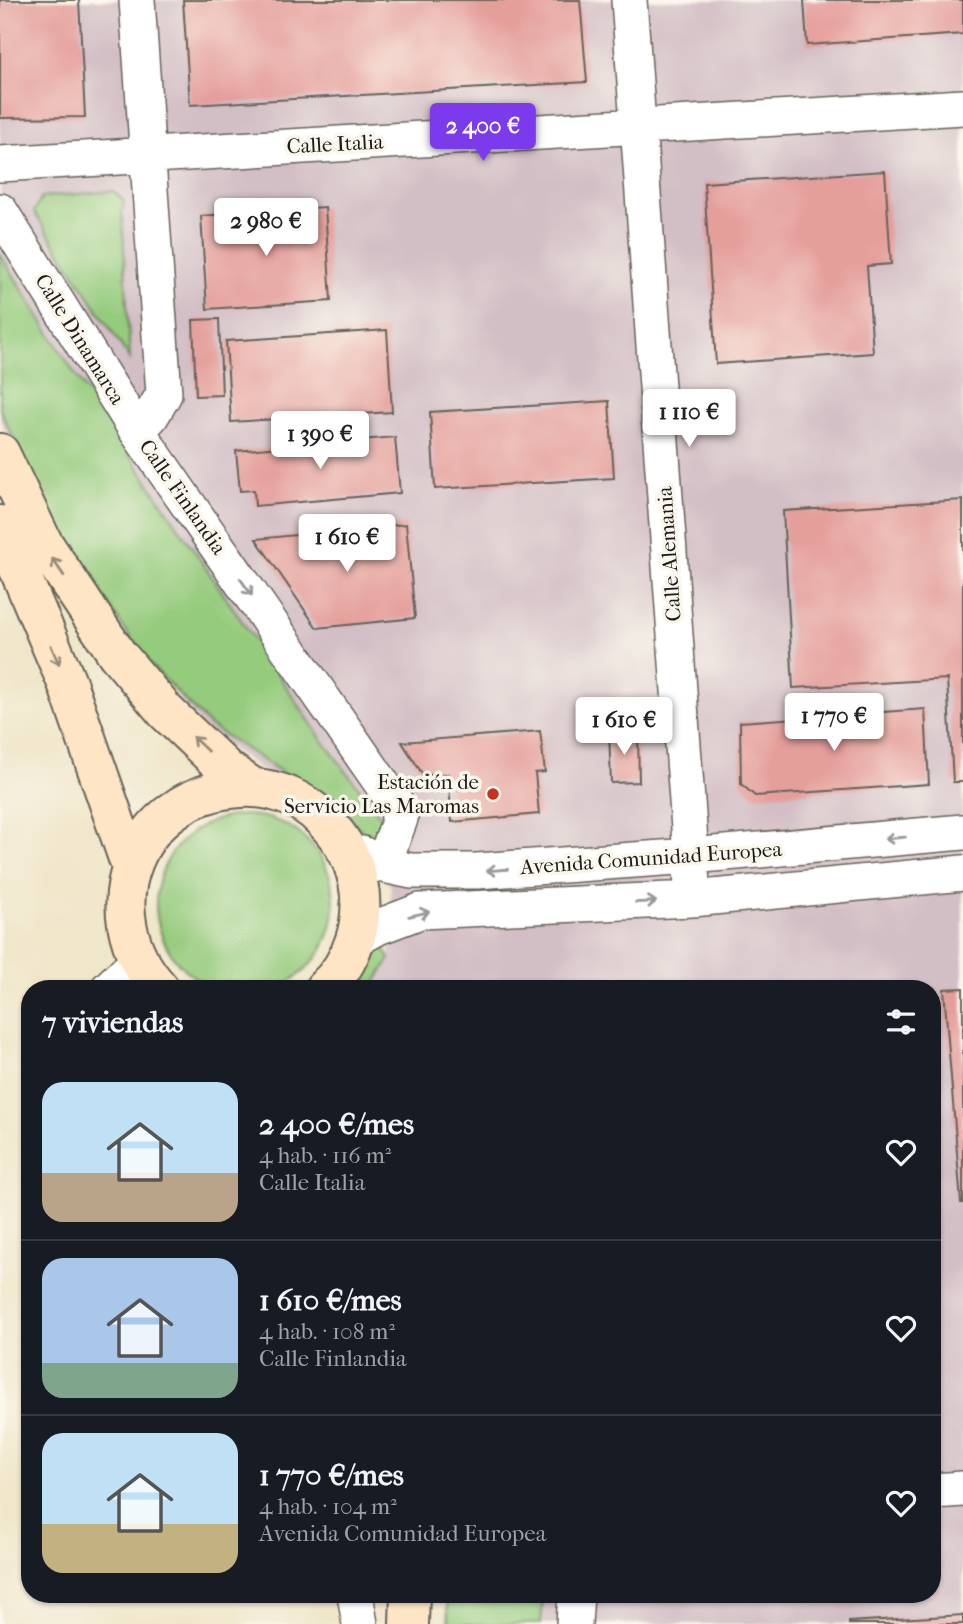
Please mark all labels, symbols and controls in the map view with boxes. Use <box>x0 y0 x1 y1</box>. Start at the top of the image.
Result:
pin: 2 400 € <box>418 104 548 163</box>
text: 2 400 € <box>446 112 520 139</box>
street label: Calle Italia <box>286 129 384 159</box>
pin: 2 980 € <box>201 198 331 258</box>
text: 2 980 € <box>230 207 302 234</box>
street label: Calle Dinamarca <box>30 269 130 409</box>
pin: 1 110 € <box>624 390 754 449</box>
text: 1 110 € <box>659 398 719 425</box>
pin: 1 390 € <box>255 412 385 471</box>
text: 1 390 € <box>287 420 353 447</box>
street label: Calle Finlandia <box>134 435 232 559</box>
street label: Calle Alemania <box>652 485 686 622</box>
pin: 1 610 € <box>282 514 412 574</box>
text: 1 610 € <box>315 523 379 550</box>
one-way arrow <box>51 558 66 577</box>
one-way arrow <box>239 577 253 597</box>
one-way arrow <box>50 644 63 665</box>
pin: 1 770 € <box>769 694 899 753</box>
pin: 1 610 € <box>559 698 689 757</box>
text: 1 770 € <box>801 702 867 729</box>
text: 1 610 € <box>592 706 656 733</box>
one-way arrow <box>192 735 209 752</box>
place label: Estación de Servicio Las Maromas <box>284 770 479 818</box>
marker: Estación de Servicio Las Maromas <box>485 786 501 802</box>
one-way arrow <box>884 832 907 845</box>
street label: Avenida Comunidad Europea <box>518 837 783 879</box>
one-way arrow <box>487 864 509 877</box>
one-way arrow <box>634 895 657 908</box>
one-way arrow <box>407 906 429 919</box>
icon: filters <box>882 1003 920 1041</box>
text: 7 viviendas <box>42 1005 183 1040</box>
text: 2 400 €/mes <box>259 1107 414 1142</box>
icon: home <box>98 1110 182 1194</box>
icon: heart <box>882 1133 920 1171</box>
text: 4 hab. · 116 m² <box>259 1142 391 1169</box>
text: Calle Italia <box>259 1169 365 1196</box>
text: 1 610 €/mes <box>259 1283 402 1318</box>
icon: home <box>98 1286 182 1370</box>
icon: heart <box>882 1309 920 1347</box>
text: 4 hab. · 108 m² <box>259 1318 395 1345</box>
text: Calle Finlandia <box>259 1345 407 1372</box>
text: 1 770 €/mes <box>259 1458 404 1493</box>
icon: home <box>98 1461 182 1545</box>
icon: heart <box>882 1484 920 1522</box>
text: 4 hab. · 104 m² <box>259 1493 397 1520</box>
text: Avenida Comunidad Europea <box>259 1520 546 1547</box>

